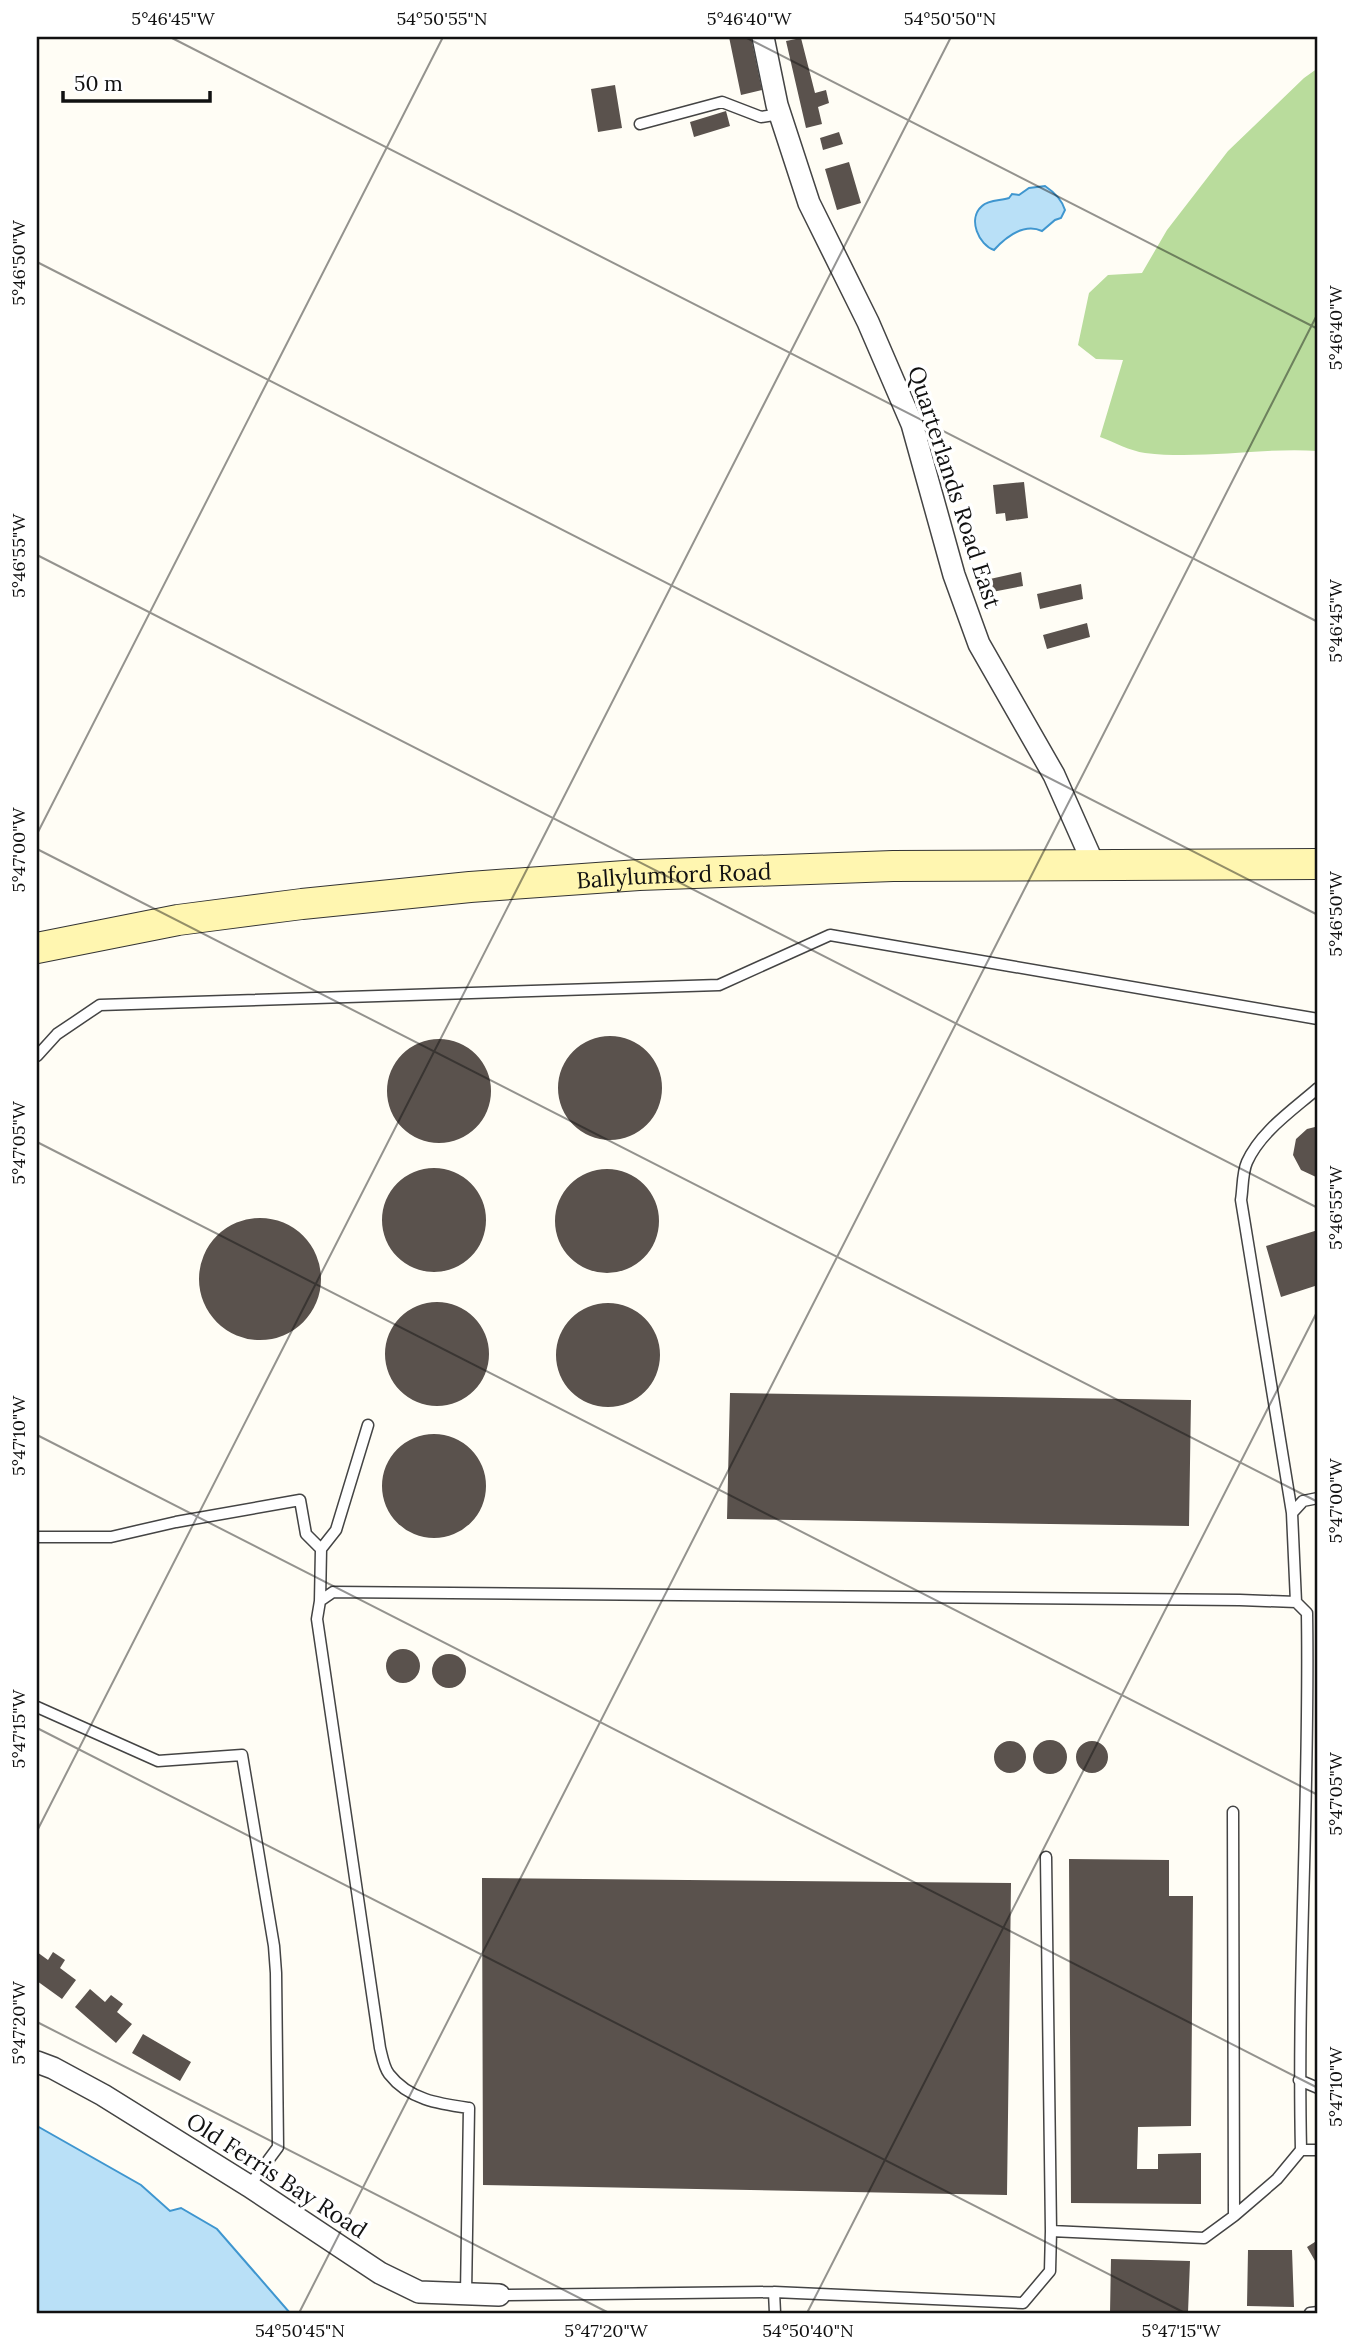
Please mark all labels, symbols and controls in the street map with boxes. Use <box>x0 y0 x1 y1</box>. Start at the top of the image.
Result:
text: 5°46'45"W <box>131 7 216 30</box>
text: 54°50'55"N <box>397 7 487 30</box>
text: 5°46'40"W <box>707 7 792 30</box>
text: 54°50'50"N <box>904 7 996 30</box>
scale bar <box>63 60 210 104</box>
text: 50 m <box>74 70 123 97</box>
text: 5°46'50"W <box>7 219 30 306</box>
text: 5°46'40"W <box>1324 285 1347 370</box>
street label: Quarterlands Road East <box>902 362 1008 612</box>
text: 5°46'55"W <box>7 513 30 598</box>
text: 5°46'45"W <box>1324 578 1347 663</box>
text: 5°47'00"W <box>7 807 30 892</box>
street label: Ballylumford Road <box>575 856 772 894</box>
text: 5°46'50"W <box>1324 870 1347 957</box>
text: 5°47'05"W <box>7 1100 30 1185</box>
text: 5°46'55"W <box>1324 1165 1347 1250</box>
text: 5°47'10"W <box>7 1395 30 1476</box>
text: 5°47'00"W <box>1324 1458 1347 1543</box>
text: 5°47'15"W <box>7 1689 30 1768</box>
text: 5°47'05"W <box>1324 1751 1347 1836</box>
text: 5°47'20"W <box>7 1980 30 2065</box>
text: 5°47'10"W <box>1324 2046 1347 2127</box>
street label: Old Ferris Bay Road <box>181 2106 373 2244</box>
text: 54°50'45"N <box>255 2319 345 2342</box>
text: 5°47'20"W <box>564 2319 649 2342</box>
text: 54°50'40"N <box>762 2319 854 2342</box>
text: 5°47'15"W <box>1142 2319 1221 2342</box>

